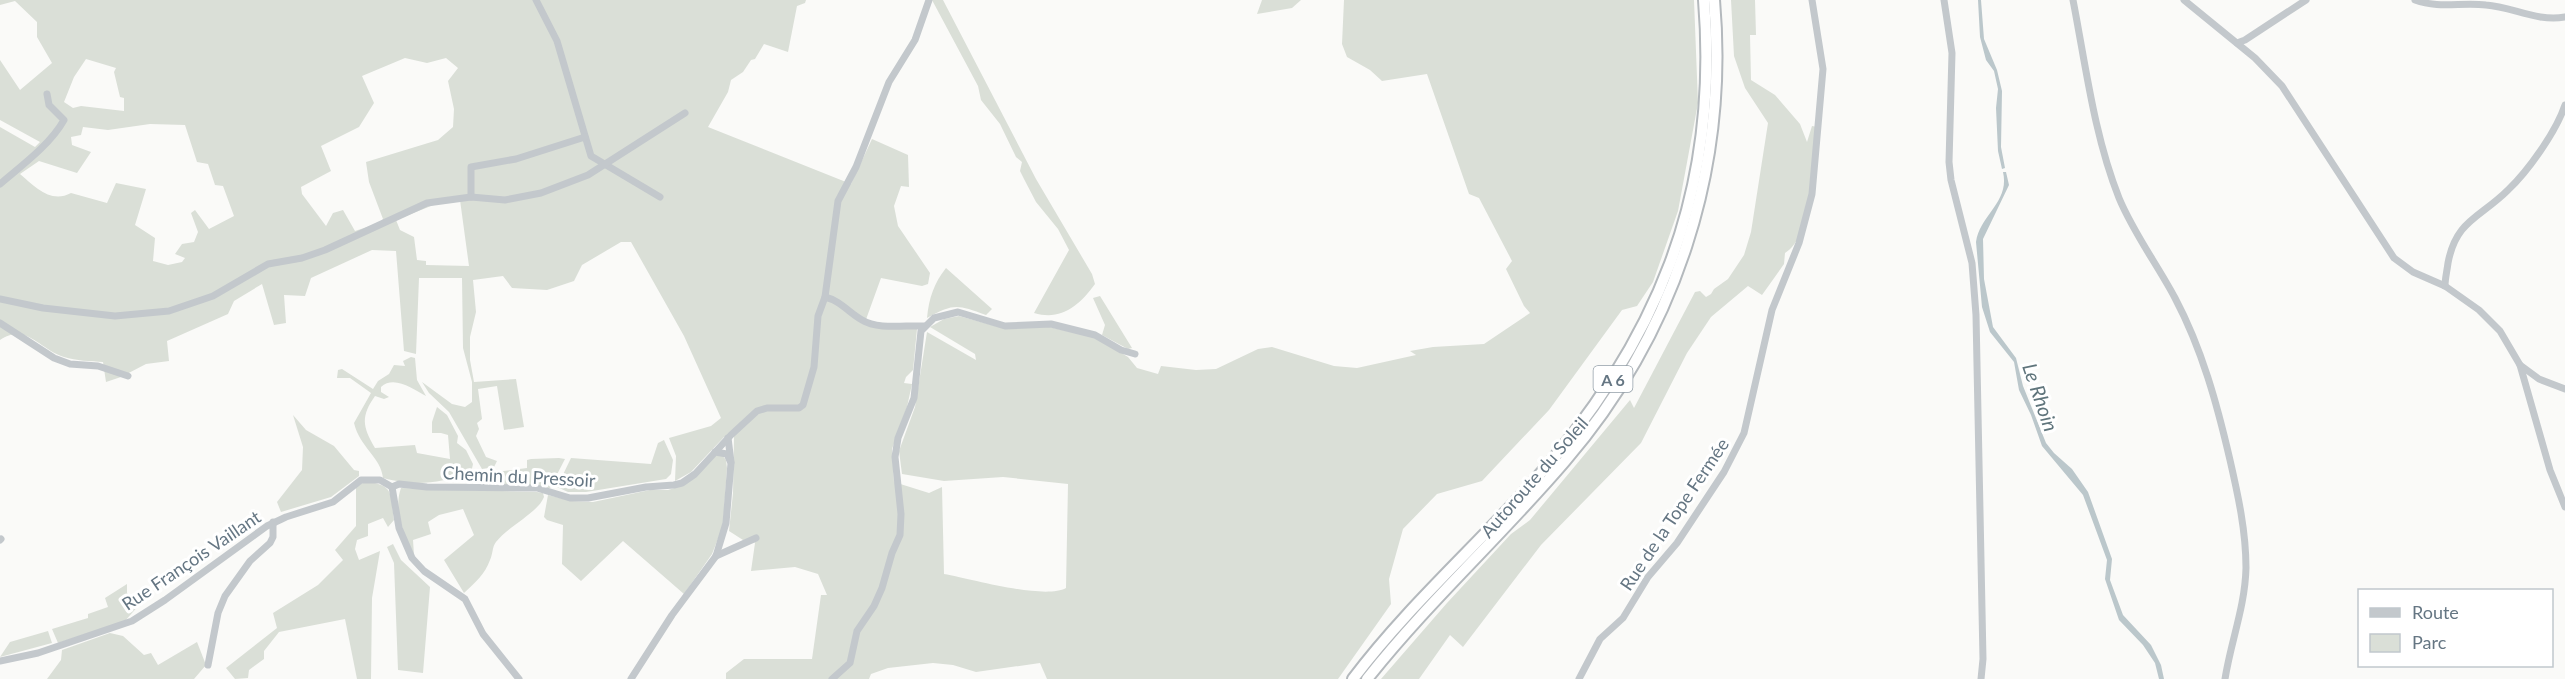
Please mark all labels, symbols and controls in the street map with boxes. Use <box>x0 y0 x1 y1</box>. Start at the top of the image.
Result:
water label: Le Rhoin <box>2018 360 2064 434</box>
road number: A 6 <box>1594 366 1632 392</box>
street label: Autoroute du Soleil <box>1476 412 1592 542</box>
street label: Rue de la Tope Fermée <box>1615 434 1733 594</box>
street label: Chemin du Pressoir <box>442 461 596 491</box>
street label: Rue François Vaillant <box>117 505 265 615</box>
legend <box>2358 589 2553 667</box>
text: Route <box>2412 601 2459 623</box>
text: Parc <box>2412 631 2447 653</box>

